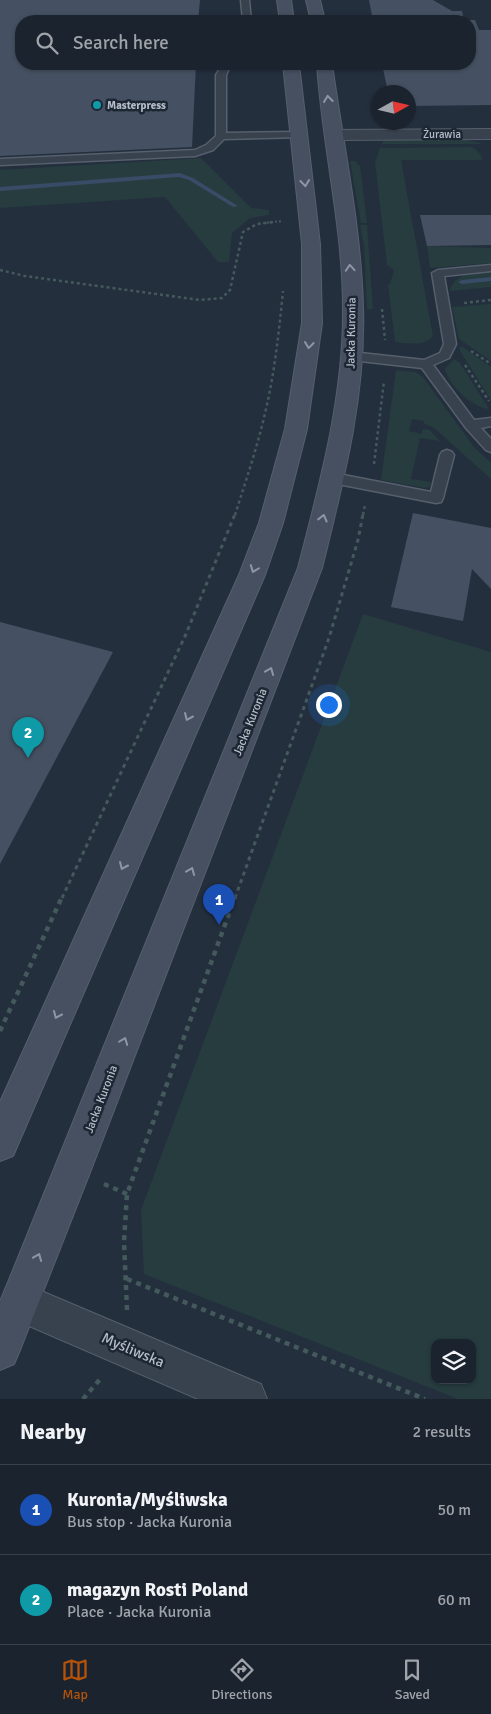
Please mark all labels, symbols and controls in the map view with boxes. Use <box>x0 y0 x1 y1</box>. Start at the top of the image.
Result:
search box <box>15 15 476 70</box>
icon: search <box>33 29 61 57</box>
text: Search here <box>73 31 169 55</box>
north arrow <box>371 85 416 130</box>
one-way arrow <box>324 95 334 104</box>
marker: Masterpress <box>91 99 103 111</box>
place label: Masterpress <box>107 99 166 112</box>
street label: Żurawia <box>423 127 461 141</box>
one-way arrow <box>299 179 310 187</box>
one-way arrow <box>345 264 356 272</box>
street label: Jacka Kuronia <box>343 297 360 369</box>
one-way arrow <box>305 341 315 349</box>
one-way arrow <box>317 513 328 522</box>
one-way arrow <box>250 564 260 572</box>
one-way arrow <box>263 667 274 676</box>
street label: Jacka Kuronia <box>230 686 271 758</box>
your location <box>316 692 342 718</box>
one-way arrow <box>184 712 195 721</box>
pin: 2 <box>12 717 44 758</box>
one-way arrow <box>118 861 129 870</box>
one-way arrow <box>185 867 195 876</box>
pin: 1 <box>203 884 235 925</box>
one-way arrow <box>53 1010 63 1019</box>
one-way arrow <box>118 1037 128 1046</box>
street label: Jacka Kuronia <box>82 1063 121 1135</box>
one-way arrow <box>32 1253 42 1262</box>
street label: Myśliwska <box>99 1329 167 1371</box>
map controls <box>431 1339 476 1384</box>
button: layers <box>431 1339 476 1384</box>
text: Nearby <box>20 1419 86 1445</box>
text: 2 results <box>412 1422 471 1442</box>
text: Kuronia/Myśliwska <box>67 1488 228 1512</box>
text: 1 <box>32 1500 40 1520</box>
text: 50 m <box>437 1500 471 1520</box>
text: Bus stop · Jacka Kuronia <box>67 1512 232 1532</box>
text: magazyn Rosti Poland <box>67 1578 248 1602</box>
text: 2 <box>32 1590 40 1610</box>
text: 60 m <box>437 1590 471 1610</box>
text: Place · Jacka Kuronia <box>67 1602 211 1622</box>
tab: Map <box>61 1656 89 1703</box>
tab: Directions <box>211 1656 272 1703</box>
tab: Saved <box>395 1656 430 1703</box>

